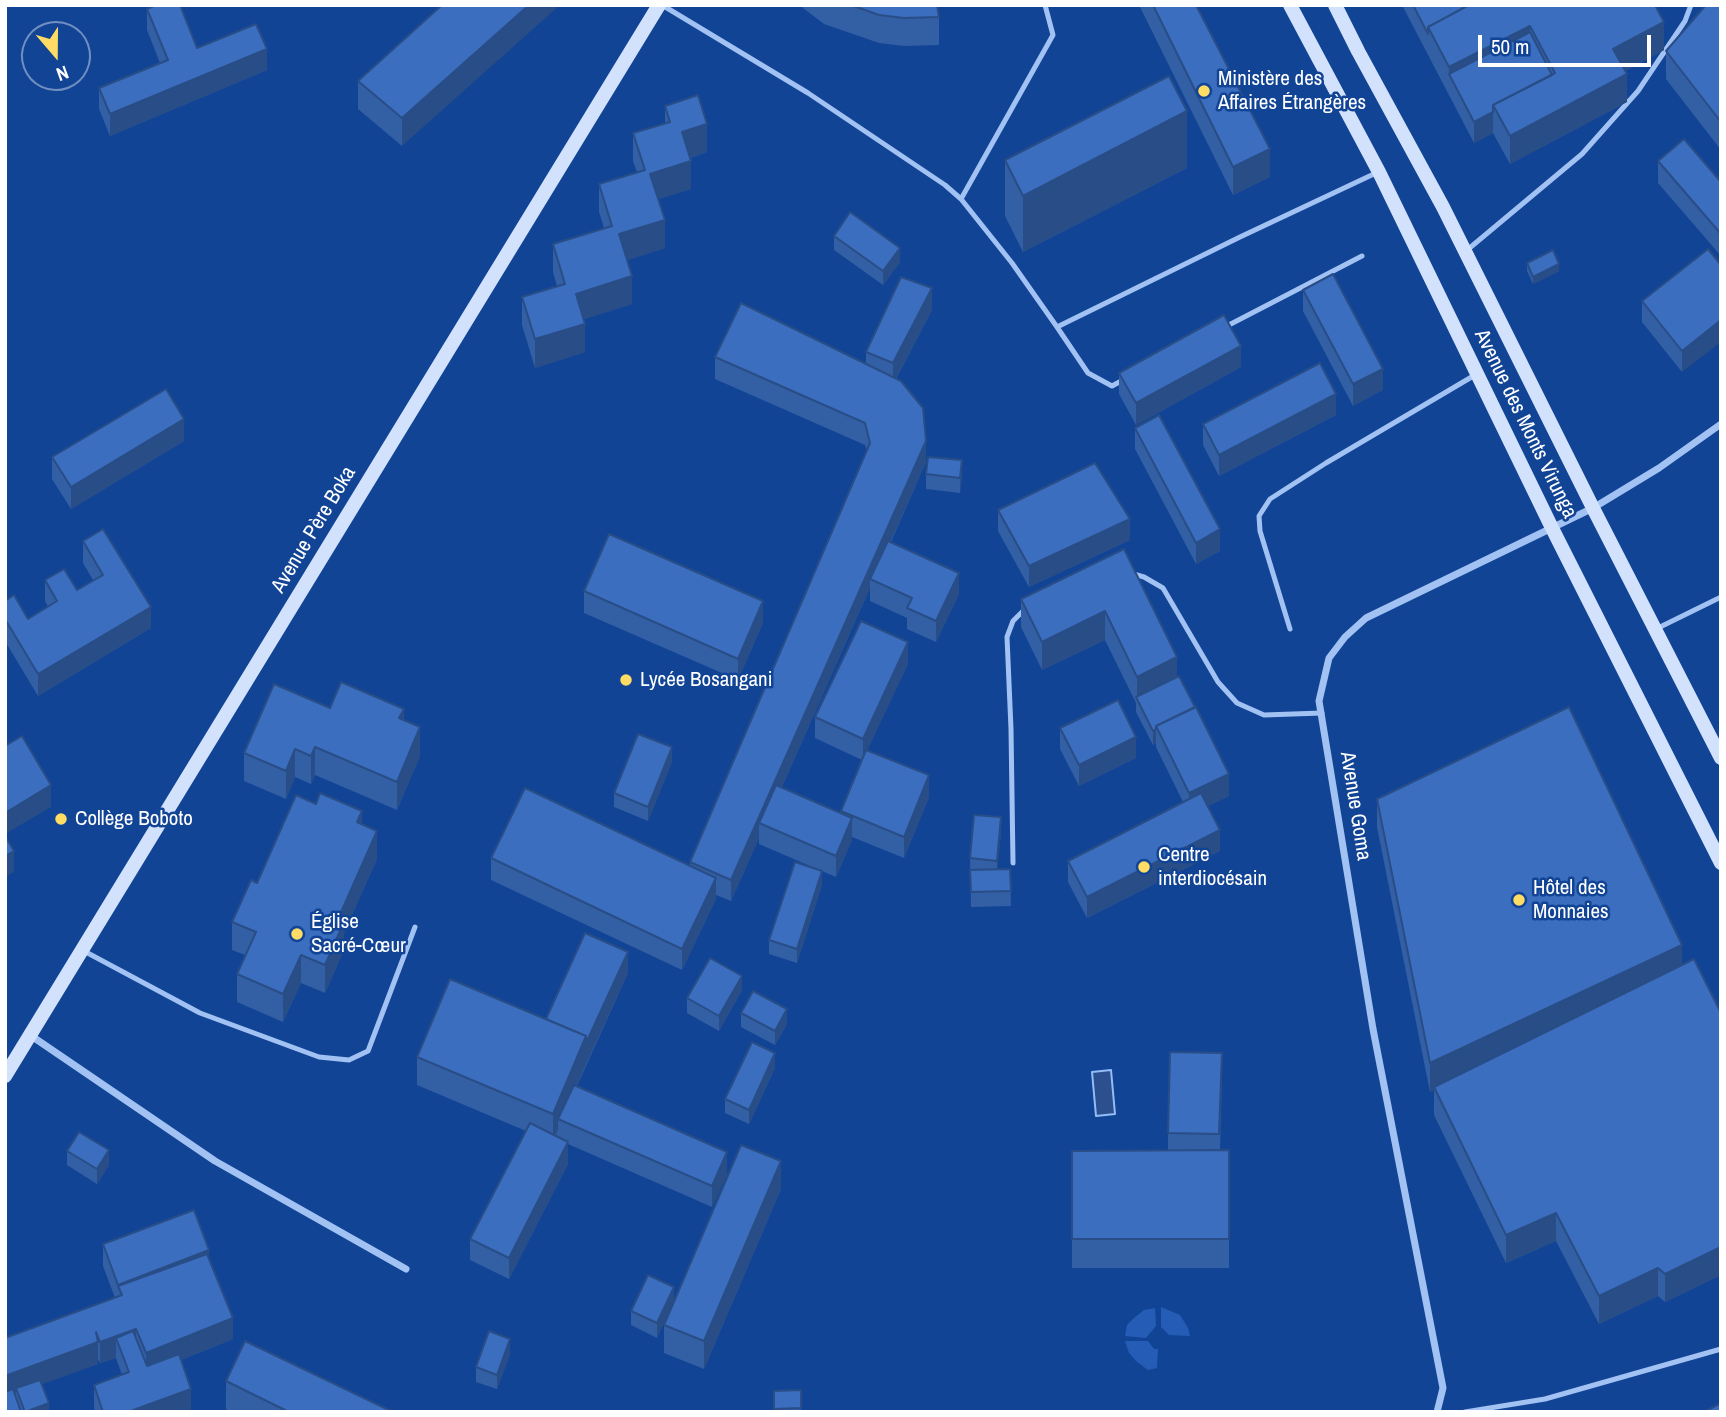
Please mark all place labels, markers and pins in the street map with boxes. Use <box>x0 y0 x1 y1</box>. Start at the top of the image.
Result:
place label: Ministère des Affaires Étrangères <box>1218 66 1366 116</box>
marker: Ministère des Affaires Étrangères <box>1196 83 1212 99</box>
place label: Lycée Bosangani <box>640 667 772 693</box>
marker: Lycée Bosangani <box>618 672 634 688</box>
place label: Collège Boboto <box>75 806 193 832</box>
marker: Collège Boboto <box>53 811 69 827</box>
place label: Centre interdiocésain <box>1158 842 1267 892</box>
marker: Centre interdiocésain <box>1136 859 1152 875</box>
place label: Hôtel des Monnaies <box>1533 875 1609 925</box>
marker: Hôtel des Monnaies <box>1511 892 1527 908</box>
place label: Église Sacré-Cœur <box>311 909 406 959</box>
marker: Église Sacré-Cœur <box>289 926 305 942</box>

